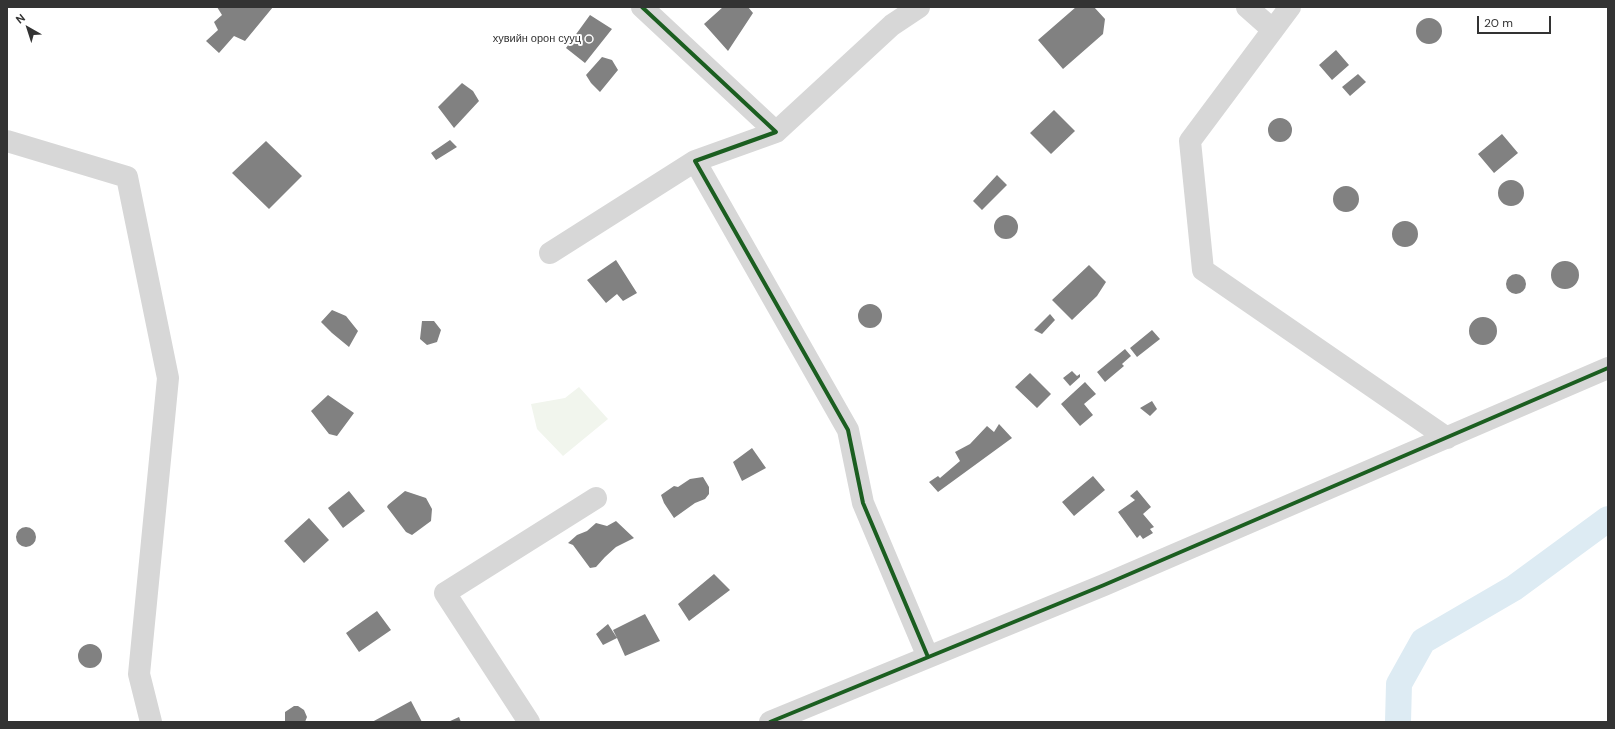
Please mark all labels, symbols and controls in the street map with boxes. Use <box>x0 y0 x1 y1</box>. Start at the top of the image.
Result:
north arrow <box>8 8 48 48</box>
scale bar <box>1479 8 1553 34</box>
text: N <box>13 11 28 27</box>
text: 20 m <box>1484 15 1513 31</box>
place label: хувийн орон сууц <box>493 32 581 46</box>
marker: хувийн орон сууц <box>584 34 594 44</box>

